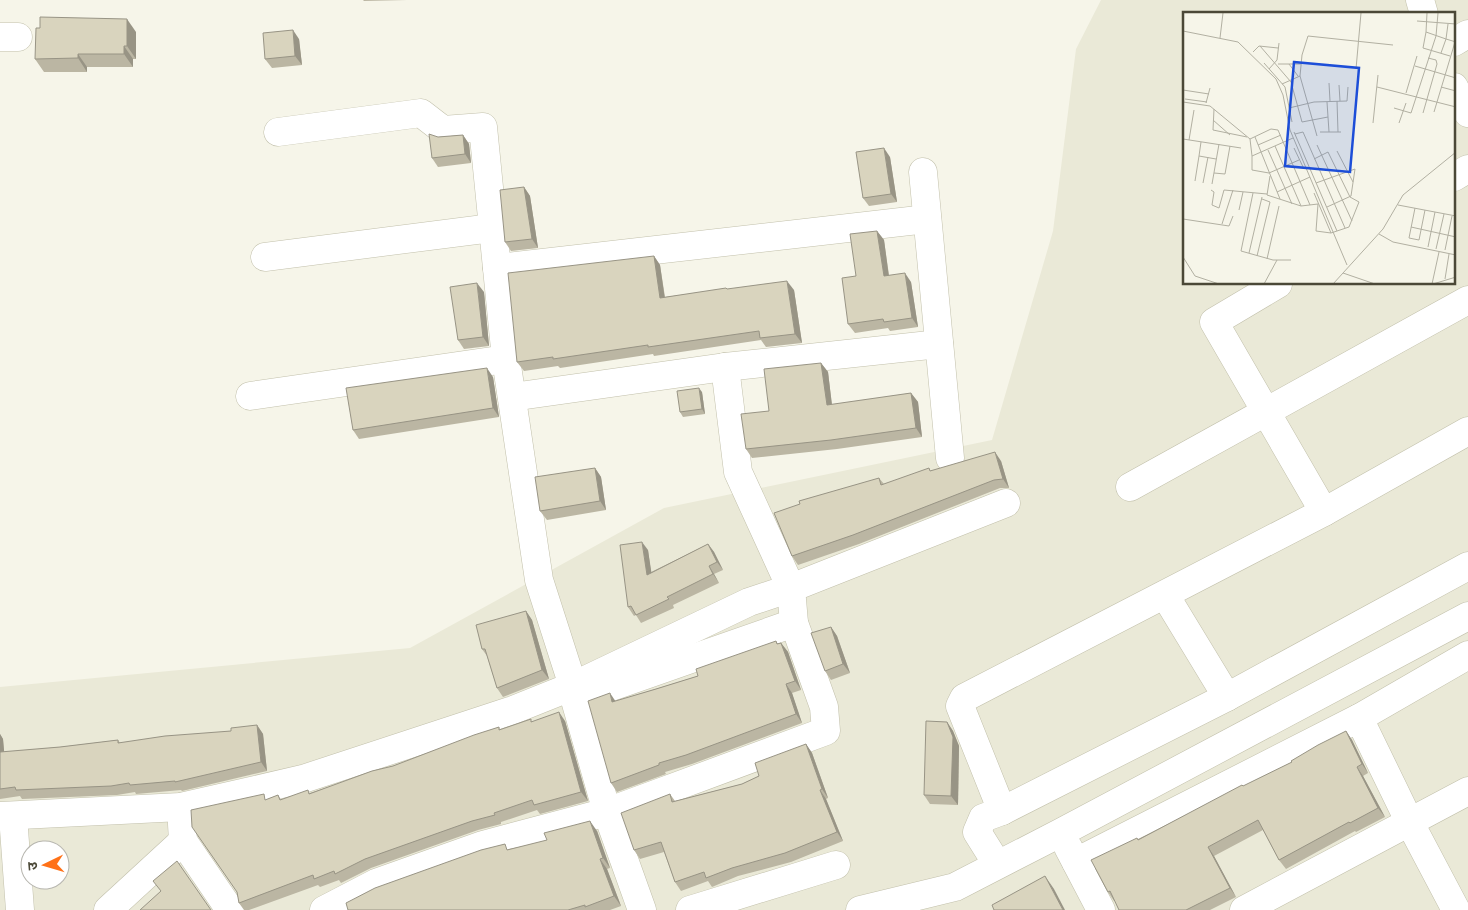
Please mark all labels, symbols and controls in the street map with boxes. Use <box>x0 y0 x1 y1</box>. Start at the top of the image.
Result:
inset map <box>1183 12 1456 285</box>
north arrow <box>20 840 70 890</box>
text: उ <box>23 860 41 871</box>

